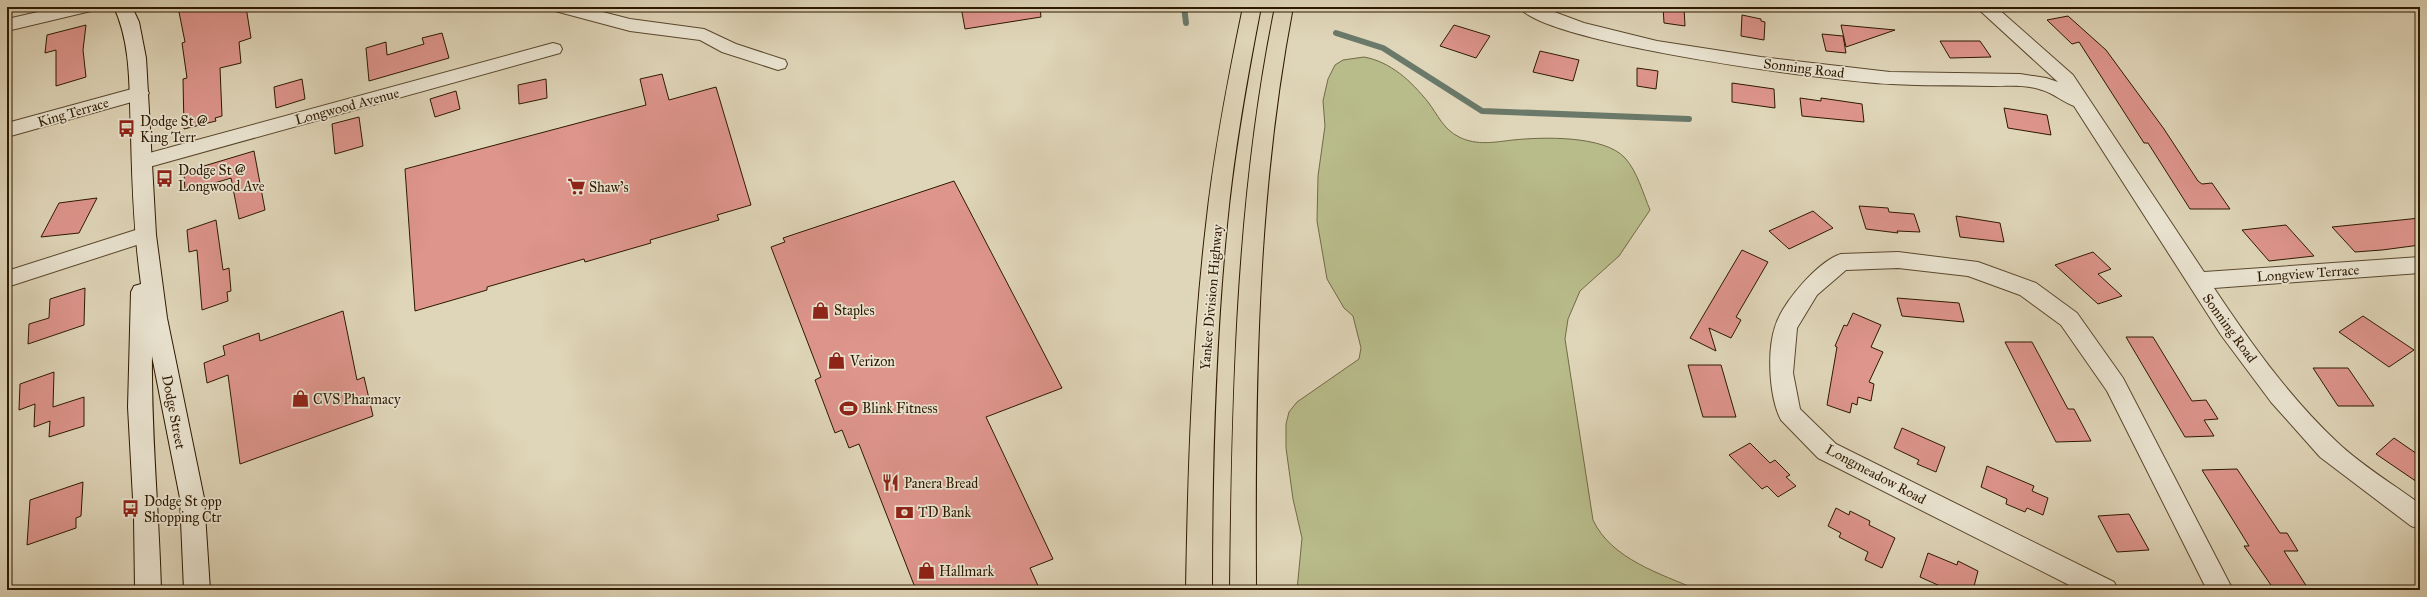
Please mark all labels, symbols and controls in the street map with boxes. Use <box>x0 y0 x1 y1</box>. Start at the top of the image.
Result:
street label: Sonning Road <box>1763 55 1845 82</box>
street label: Longwood Avenue <box>293 84 401 129</box>
street label: King Terrace <box>36 94 111 131</box>
place label: Dodge St @ King Terr <box>140 113 208 146</box>
bus stop icon: Dodge St @ King Terr <box>117 119 137 139</box>
place label: Dodge St @ Longwood Ave <box>178 162 265 195</box>
bus stop icon: Dodge St @ Longwood Ave <box>155 168 175 188</box>
supermarket icon: Shaw's <box>566 177 586 197</box>
place label: Shaw's <box>589 179 629 196</box>
street label: Yankee Division Highway <box>1197 223 1226 371</box>
street label: Longview Terrace <box>2256 261 2360 286</box>
street label: Sonning Road <box>2199 290 2260 366</box>
shop icon: Staples <box>811 300 831 320</box>
place label: Staples <box>834 302 875 319</box>
shop icon: Verizon <box>827 351 847 371</box>
place label: Verizon <box>849 353 895 370</box>
street label: Dodge Street <box>158 373 189 451</box>
shop icon: CVS Pharmacy <box>290 389 310 409</box>
place label: CVS Pharmacy <box>313 391 401 408</box>
sports icon: Blink Fitness <box>839 398 859 418</box>
place label: Blink Fitness <box>862 400 938 417</box>
street label: Longmeadow Road <box>1823 441 1929 508</box>
restaurant icon: Panera Bread <box>881 473 901 493</box>
place label: Panera Bread <box>904 475 978 492</box>
place label: Dodge St opp Shopping Ctr <box>144 493 222 526</box>
bus stop icon: Dodge St opp Shopping Ctr <box>121 499 141 519</box>
bank icon: TD Bank <box>895 502 915 522</box>
place label: TD Bank <box>918 504 971 521</box>
shop icon: Hallmark <box>916 561 936 581</box>
place label: Hallmark <box>939 563 994 580</box>

